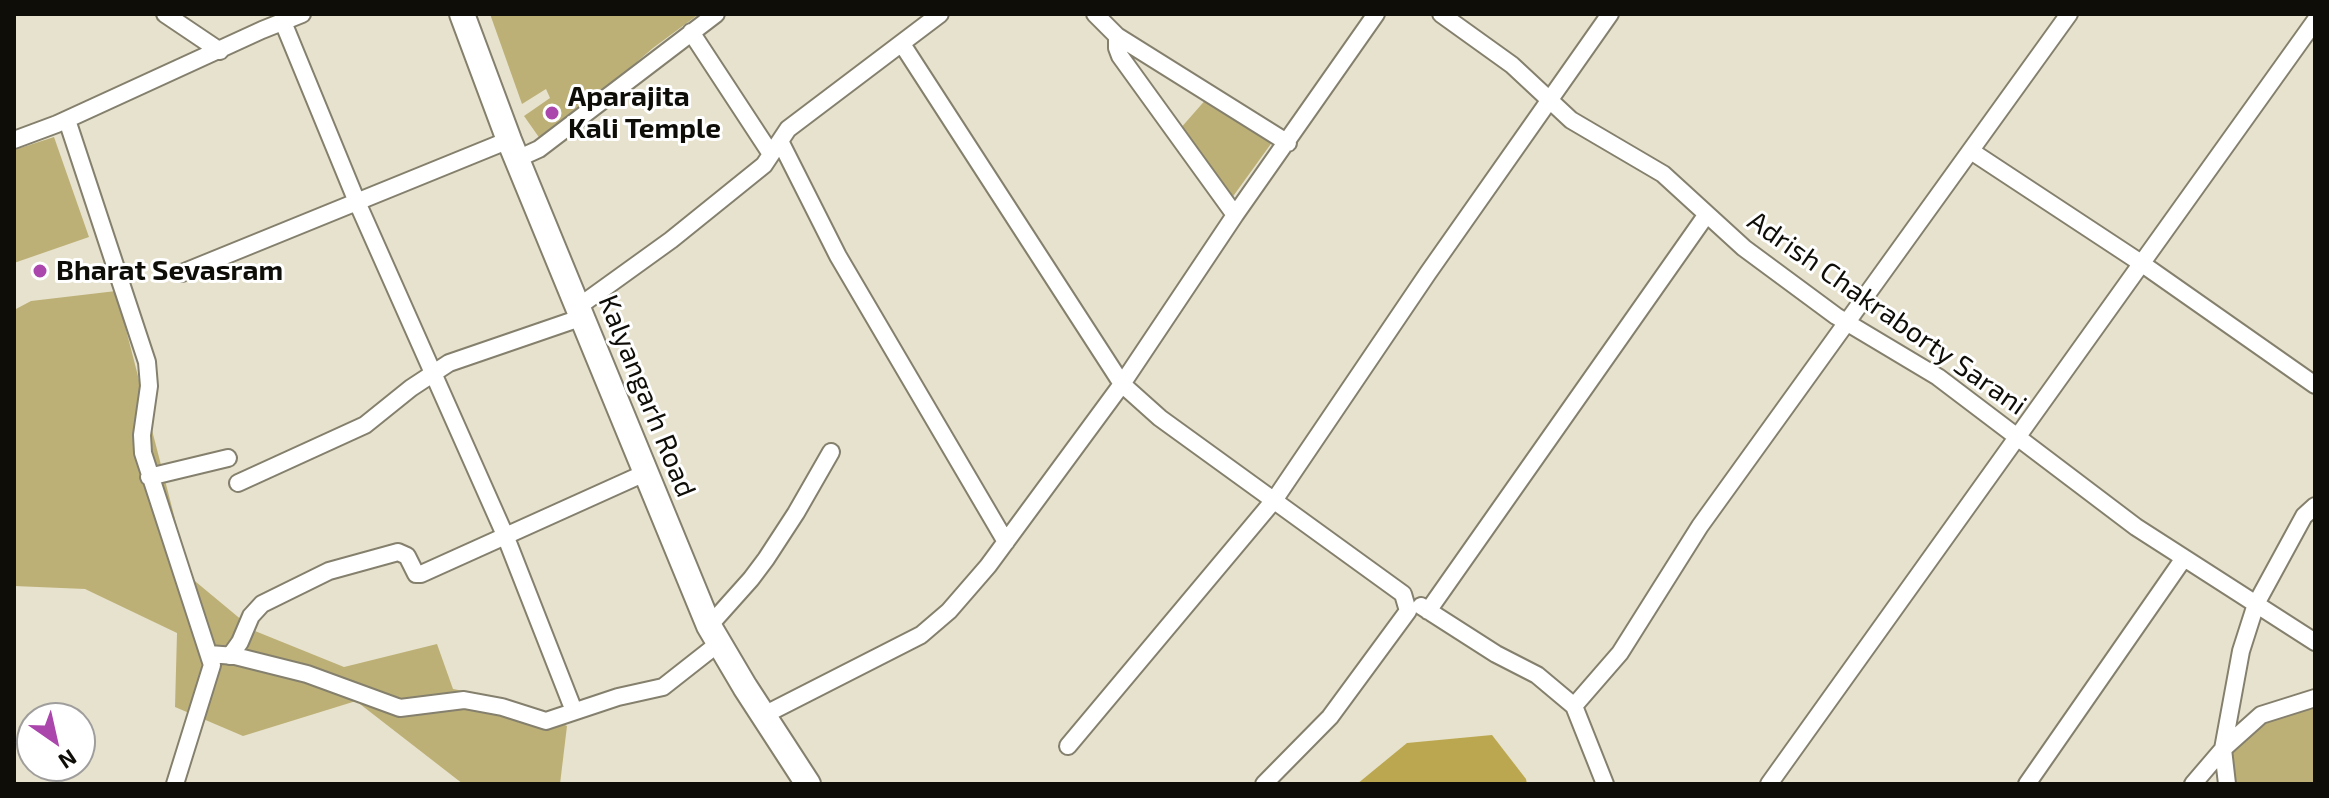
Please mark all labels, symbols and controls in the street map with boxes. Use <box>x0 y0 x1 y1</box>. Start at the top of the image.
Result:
place label: Aparajita Kali Temple <box>568 80 721 146</box>
marker: Aparajita Kali Temple <box>543 104 561 122</box>
street label: Adrish Chakraborty Sarani <box>1741 204 2033 422</box>
place label: Bharat Sevasram <box>56 254 283 288</box>
marker: Bharat Sevasram <box>31 262 49 280</box>
street label: Kalyangarh Road <box>591 290 703 502</box>
north arrow <box>16 702 96 782</box>
text: N <box>54 745 82 775</box>

